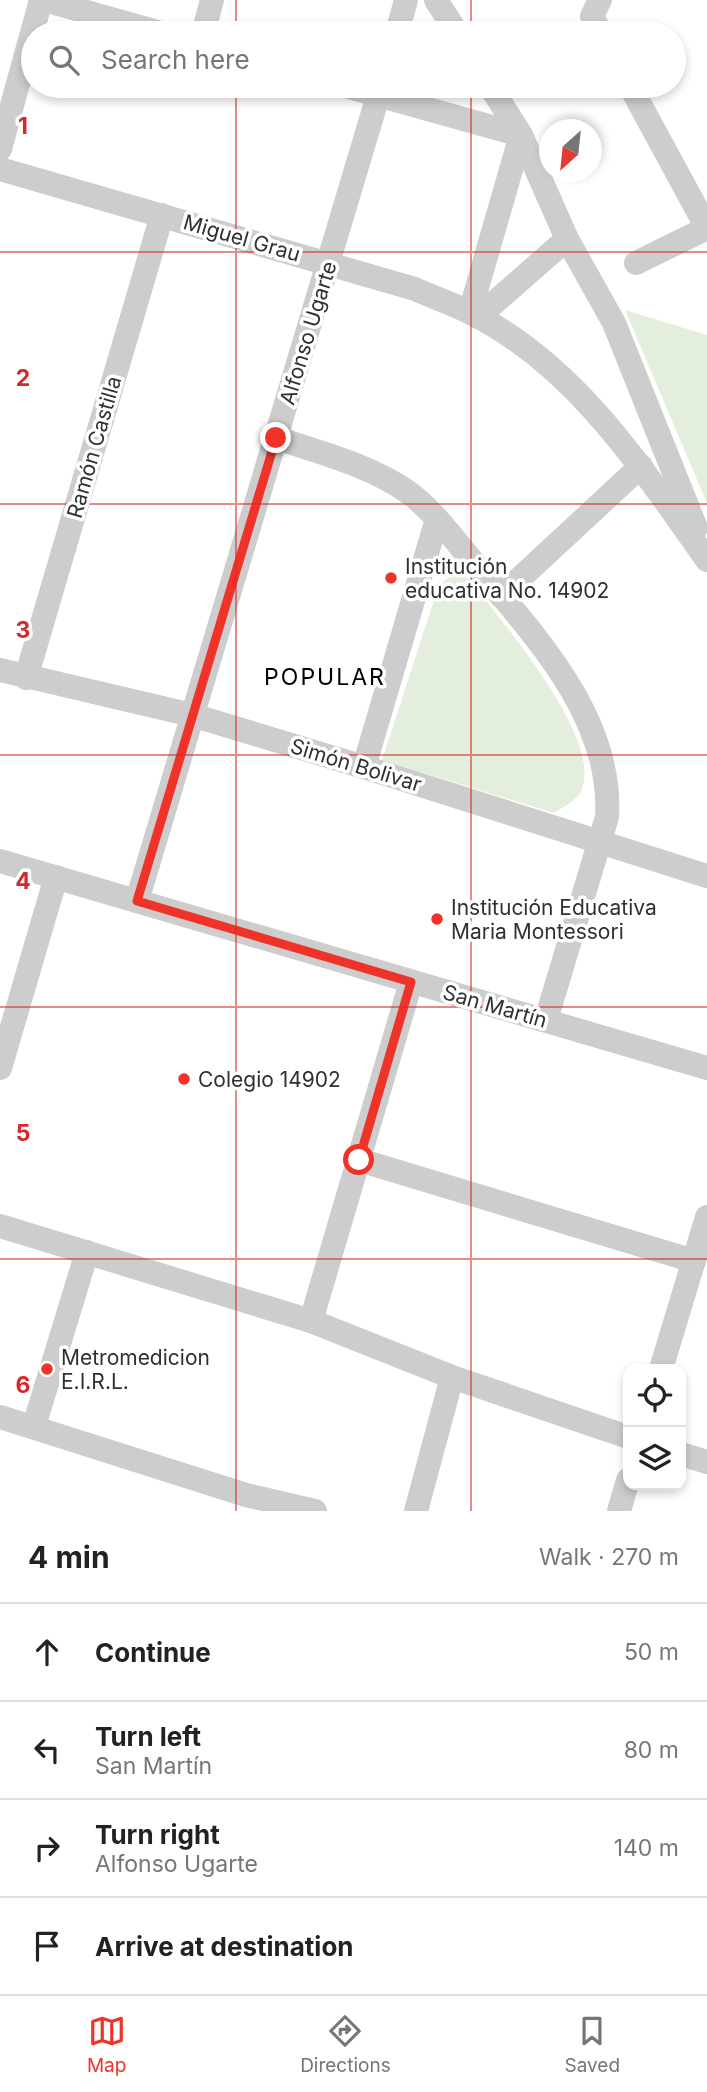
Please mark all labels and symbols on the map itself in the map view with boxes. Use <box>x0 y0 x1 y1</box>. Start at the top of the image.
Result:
text: 1 <box>18 112 28 140</box>
north arrow <box>539 119 602 182</box>
street label: Miguel Grau <box>181 209 303 267</box>
street label: Alfonso Ugarte <box>274 258 342 408</box>
text: 2 <box>16 364 30 392</box>
street label: Ramón Castilla <box>62 373 126 521</box>
route end <box>260 422 291 453</box>
place label: Institución educativa No. 14902 <box>405 554 609 603</box>
marker: Institución educativa No. 14902 <box>383 570 399 586</box>
text: 3 <box>16 616 30 644</box>
district label: POPULAR <box>264 663 386 691</box>
street label: Simón Bolivar <box>287 733 425 797</box>
text: 4 <box>15 867 31 895</box>
place label: Institución Educativa Maria Montessori <box>451 895 657 944</box>
marker: Institución Educativa Maria Montessori <box>429 911 445 927</box>
street label: San Martín <box>440 979 550 1033</box>
place label: Colegio 14902 <box>198 1067 341 1092</box>
marker: Colegio 14902 <box>176 1071 192 1087</box>
text: 5 <box>16 1119 30 1147</box>
route start <box>343 1144 374 1175</box>
place label: Metromedicion E.I.R.L. <box>61 1345 210 1394</box>
marker: Metromedicion E.I.R.L. <box>39 1361 55 1377</box>
text: 6 <box>16 1371 30 1399</box>

